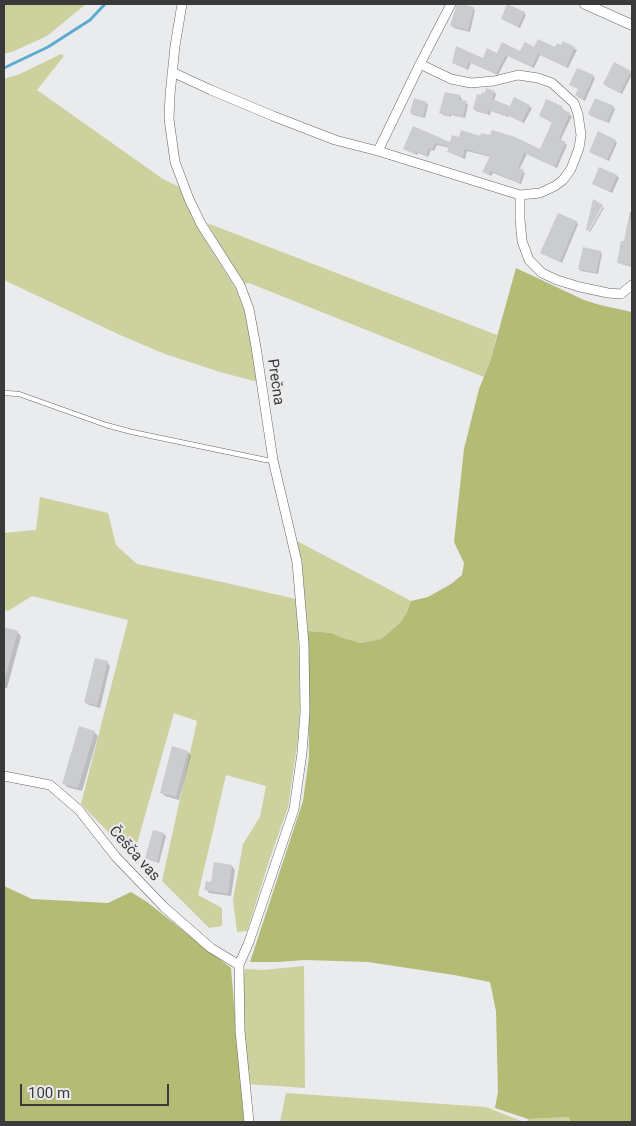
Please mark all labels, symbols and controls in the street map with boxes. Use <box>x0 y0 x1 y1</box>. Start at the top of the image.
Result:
street label: Prečna <box>263 358 287 406</box>
street label: Češča vas <box>104 823 164 885</box>
scale bar <box>22 1074 171 1106</box>
text: 100 m <box>28 1084 70 1102</box>

